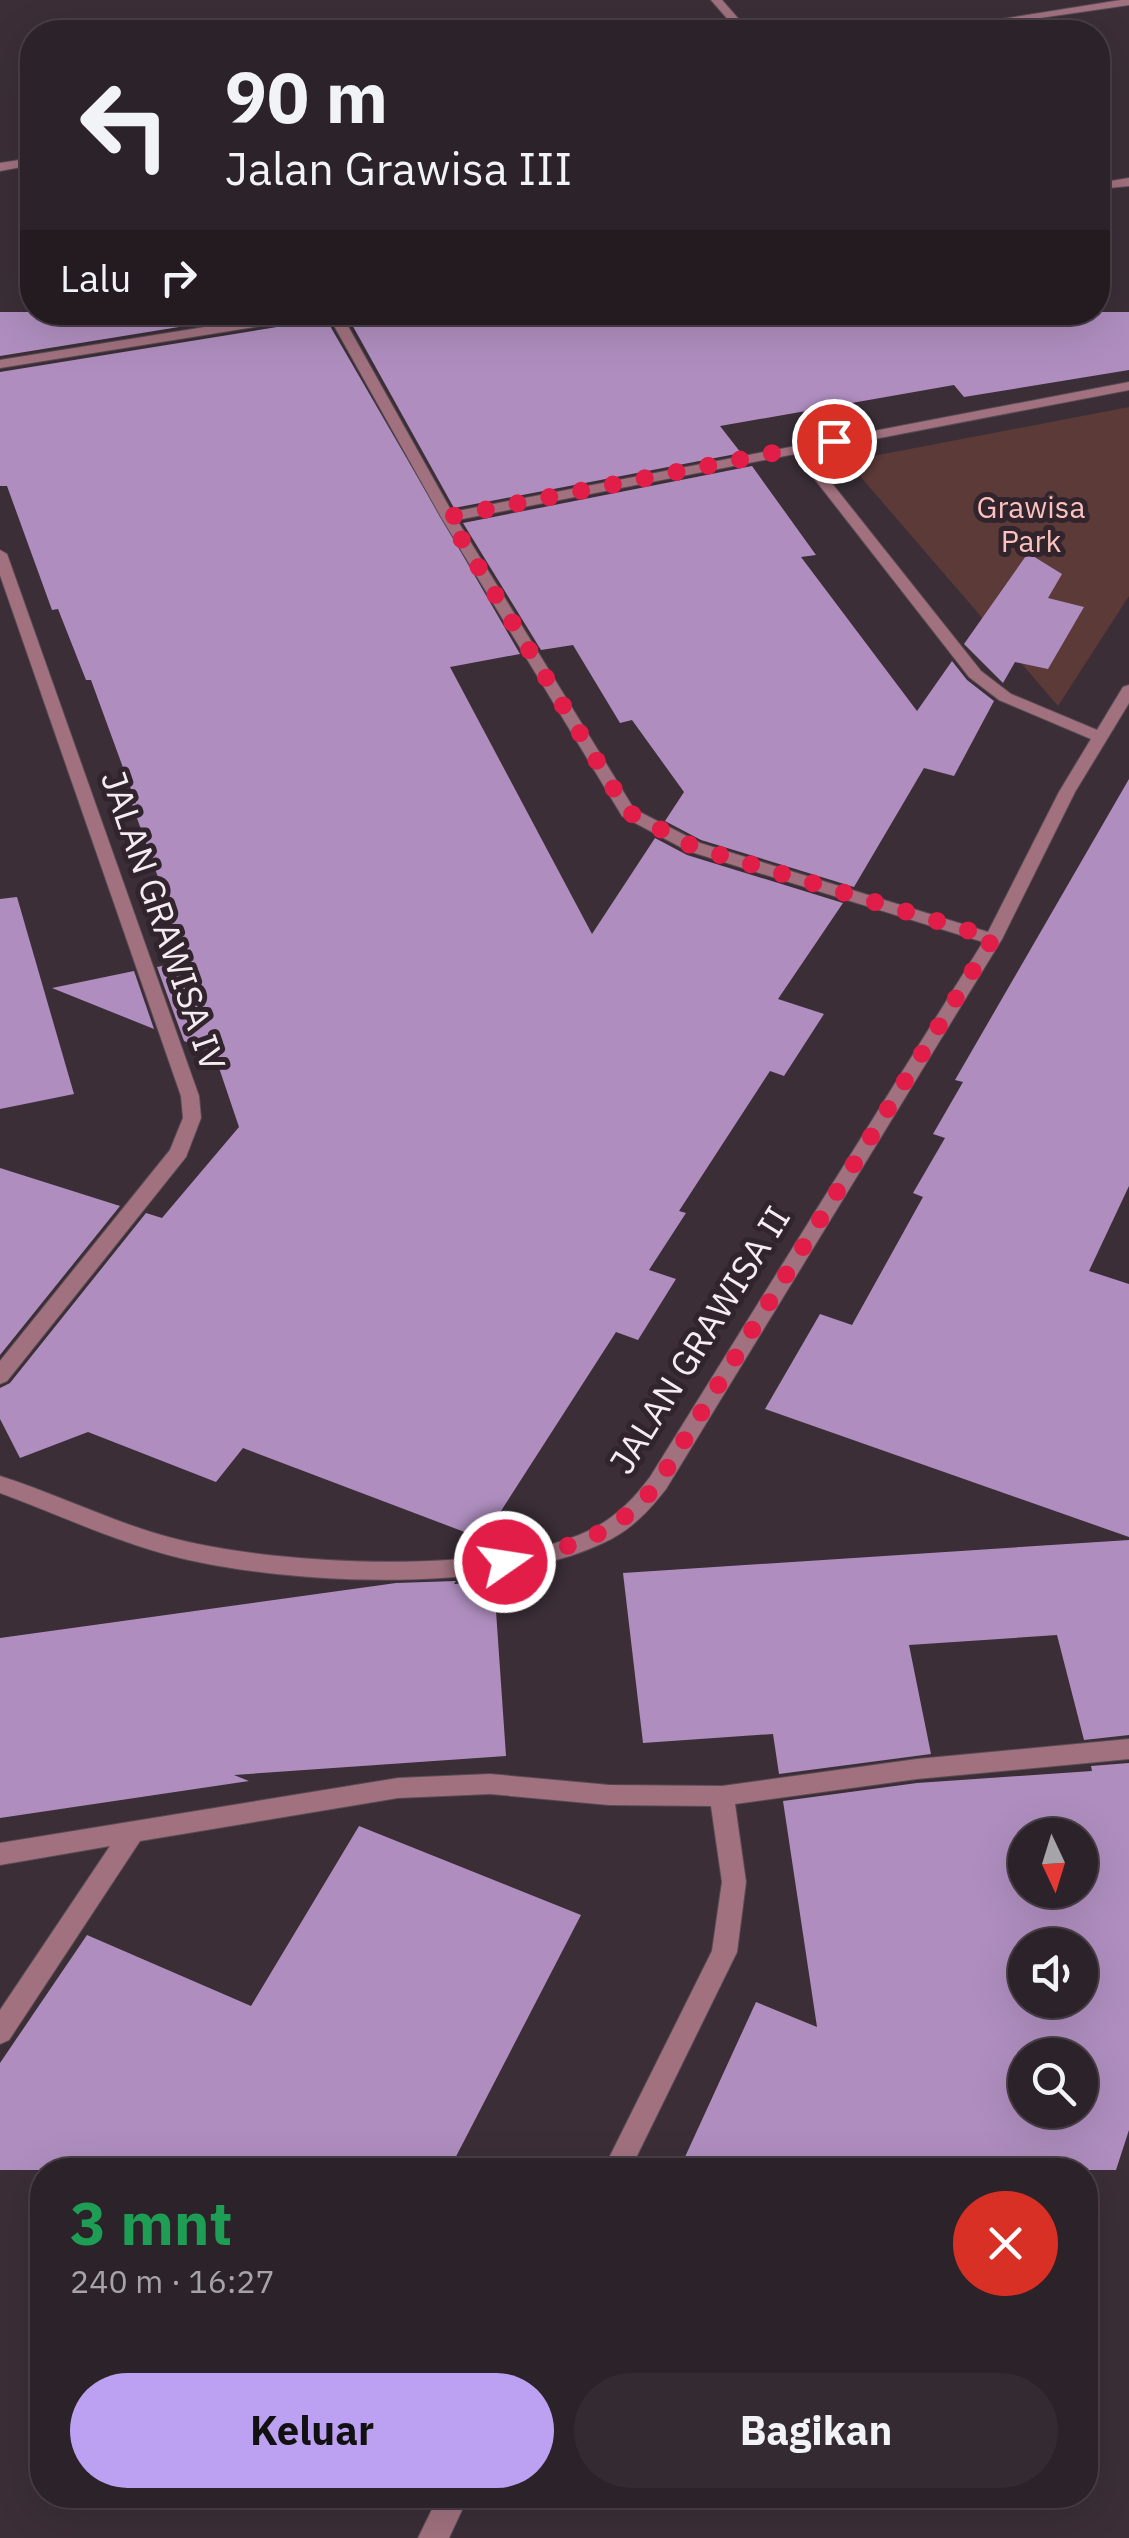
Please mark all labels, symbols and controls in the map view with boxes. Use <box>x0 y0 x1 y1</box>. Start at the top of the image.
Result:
text: 90 m <box>225 51 388 142</box>
icon: left <box>60 60 190 190</box>
text: Jalan Grawisa III <box>225 139 572 197</box>
icon: right <box>151 250 206 305</box>
text: Lalu <box>60 253 131 302</box>
pin <box>792 399 877 484</box>
icon: arrive <box>807 414 862 469</box>
park label: Grawisa Park <box>977 487 1085 560</box>
street label: JALAN GRAWISA IV <box>91 765 237 1077</box>
street label: JALAN GRAWISA II <box>598 1197 800 1482</box>
position arrow <box>453 1510 557 1614</box>
north arrow <box>1008 1818 1098 1908</box>
map controls <box>1008 1818 1098 2128</box>
button: sound <box>1008 1928 1098 2018</box>
button: search <box>1008 2038 1098 2128</box>
text: 3 mnt <box>70 2183 233 2262</box>
button: close <box>953 2191 1058 2296</box>
text: 240 m · 16:27 <box>70 2260 275 2302</box>
button: Keluar <box>70 2373 554 2488</box>
button: Bagikan <box>574 2373 1058 2488</box>

